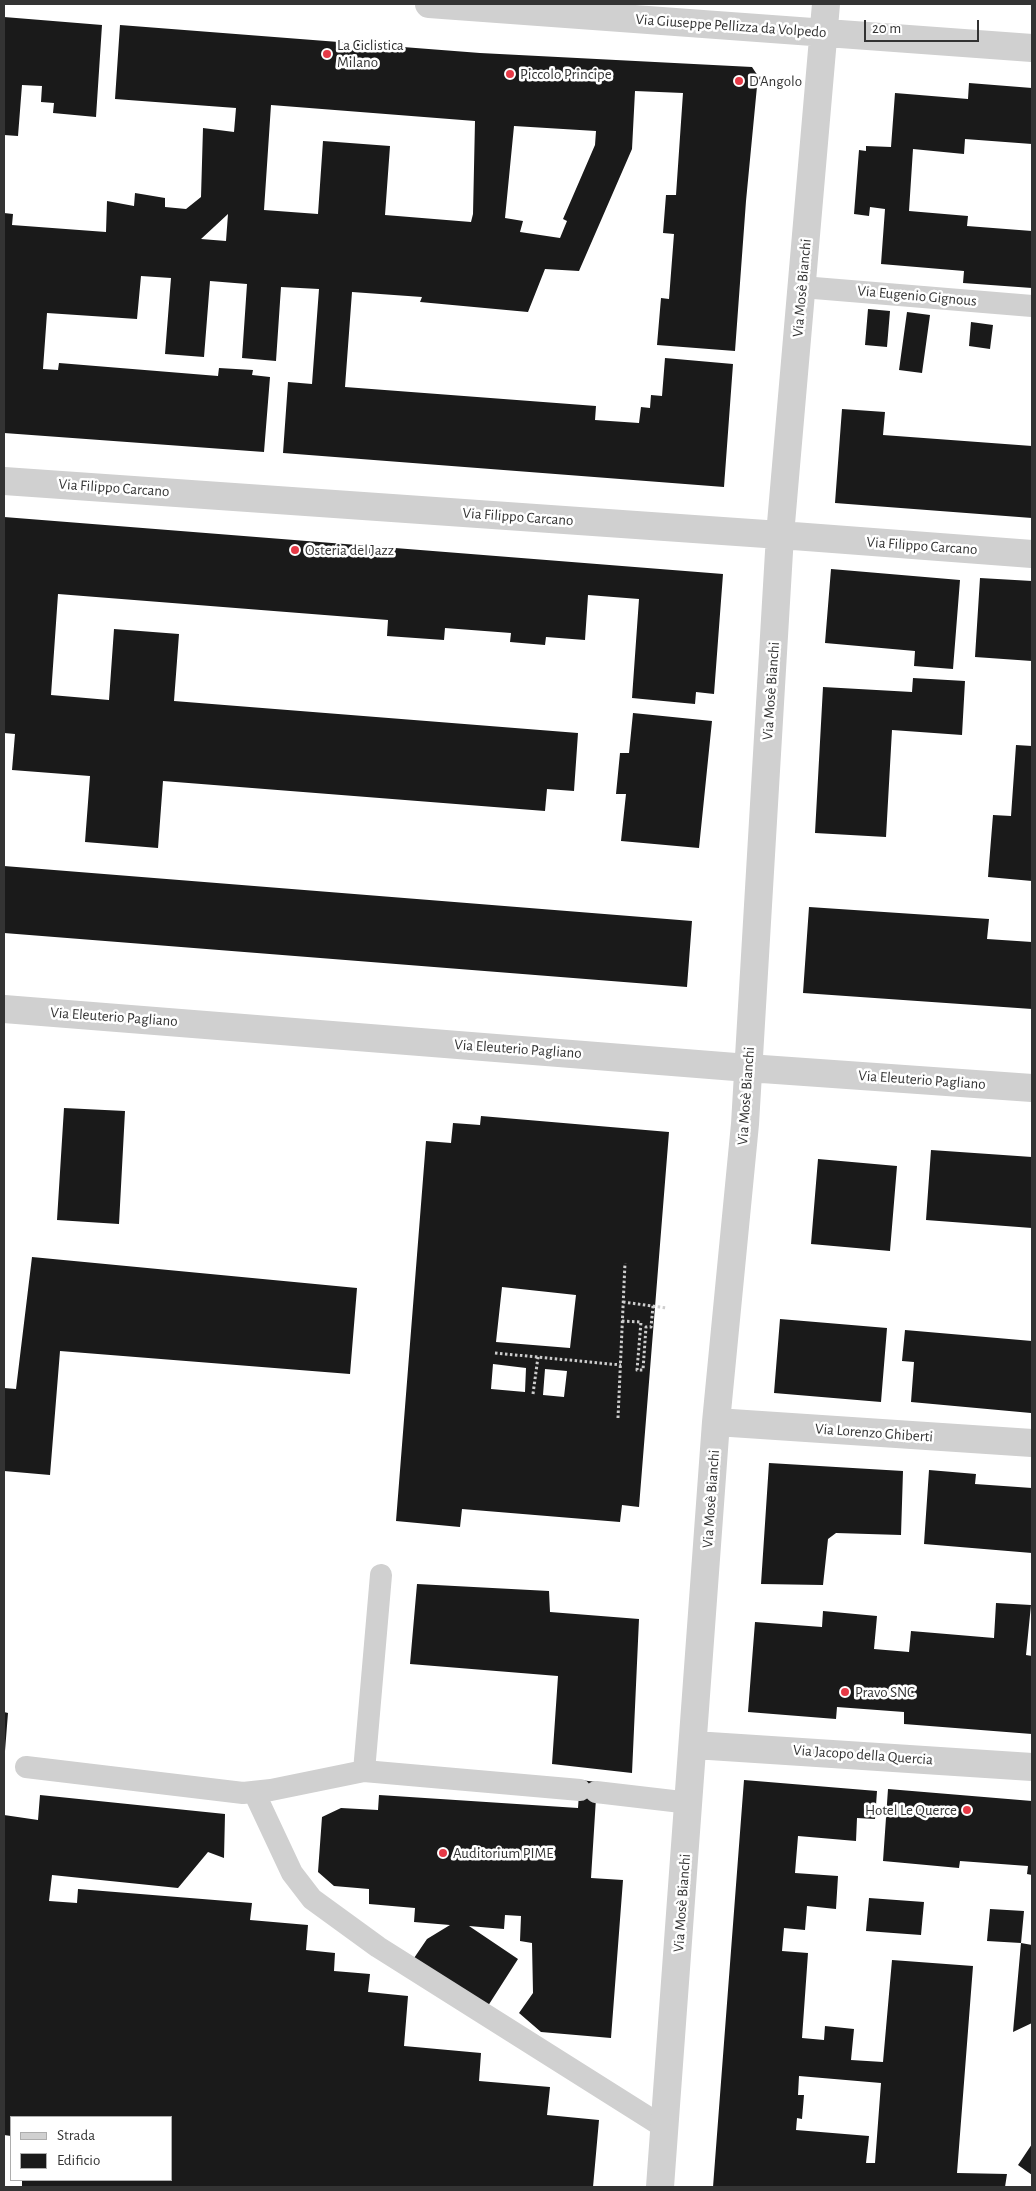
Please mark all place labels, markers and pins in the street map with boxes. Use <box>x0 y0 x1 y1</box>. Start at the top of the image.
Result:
place label: La Ciclistica Milano <box>337 36 404 71</box>
marker: La Ciclistica Milano <box>321 48 333 60</box>
place label: Piccolo Principe <box>520 65 612 83</box>
marker: Piccolo Principe <box>504 68 516 80</box>
place label: D'Angolo <box>749 72 802 90</box>
marker: D'Angolo <box>733 75 745 87</box>
place label: Osteria del Jazz <box>305 541 394 559</box>
marker: Osteria del Jazz <box>289 544 301 556</box>
place label: Pravo SNC <box>855 1683 915 1701</box>
marker: Pravo SNC <box>839 1686 851 1698</box>
place label: Hotel Le Querce <box>865 1801 957 1819</box>
marker: Hotel Le Querce <box>961 1804 973 1816</box>
place label: Auditorium PIME <box>453 1844 554 1862</box>
marker: Auditorium PIME <box>437 1847 449 1859</box>

